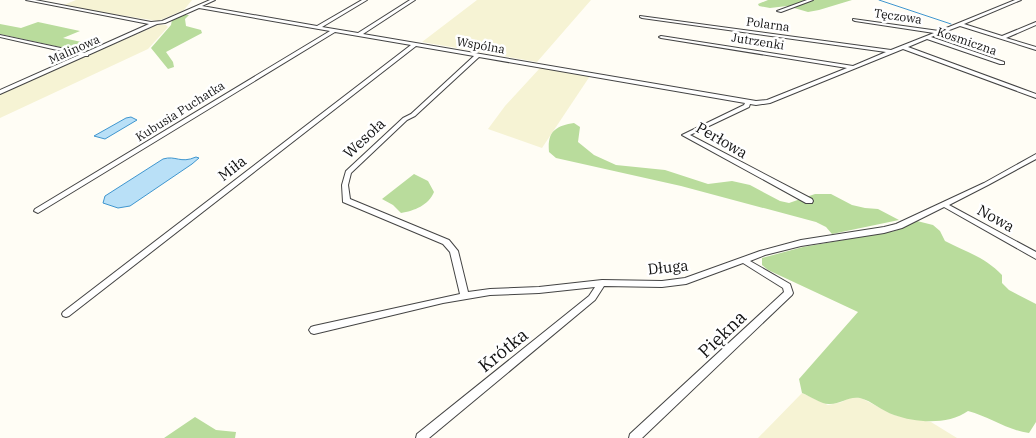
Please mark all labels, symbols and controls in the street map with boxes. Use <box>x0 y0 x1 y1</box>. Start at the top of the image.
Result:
street label: Tęczowa <box>873 5 923 27</box>
street label: Polarna <box>745 14 791 35</box>
street label: Kosmiczna <box>935 24 999 58</box>
street label: Jutrzenki <box>731 29 786 53</box>
street label: Malinowa <box>46 31 102 67</box>
street label: Wspólna <box>456 33 507 57</box>
street label: Kubusia Puchatka <box>133 77 228 144</box>
street label: Wesoła <box>339 114 389 162</box>
street label: Perłowa <box>693 118 751 162</box>
street label: Miła <box>214 151 250 185</box>
street label: Nowa <box>974 200 1018 236</box>
street label: Długa <box>647 255 689 279</box>
street label: Piękna <box>693 305 751 363</box>
street label: Krótka <box>473 323 533 377</box>

